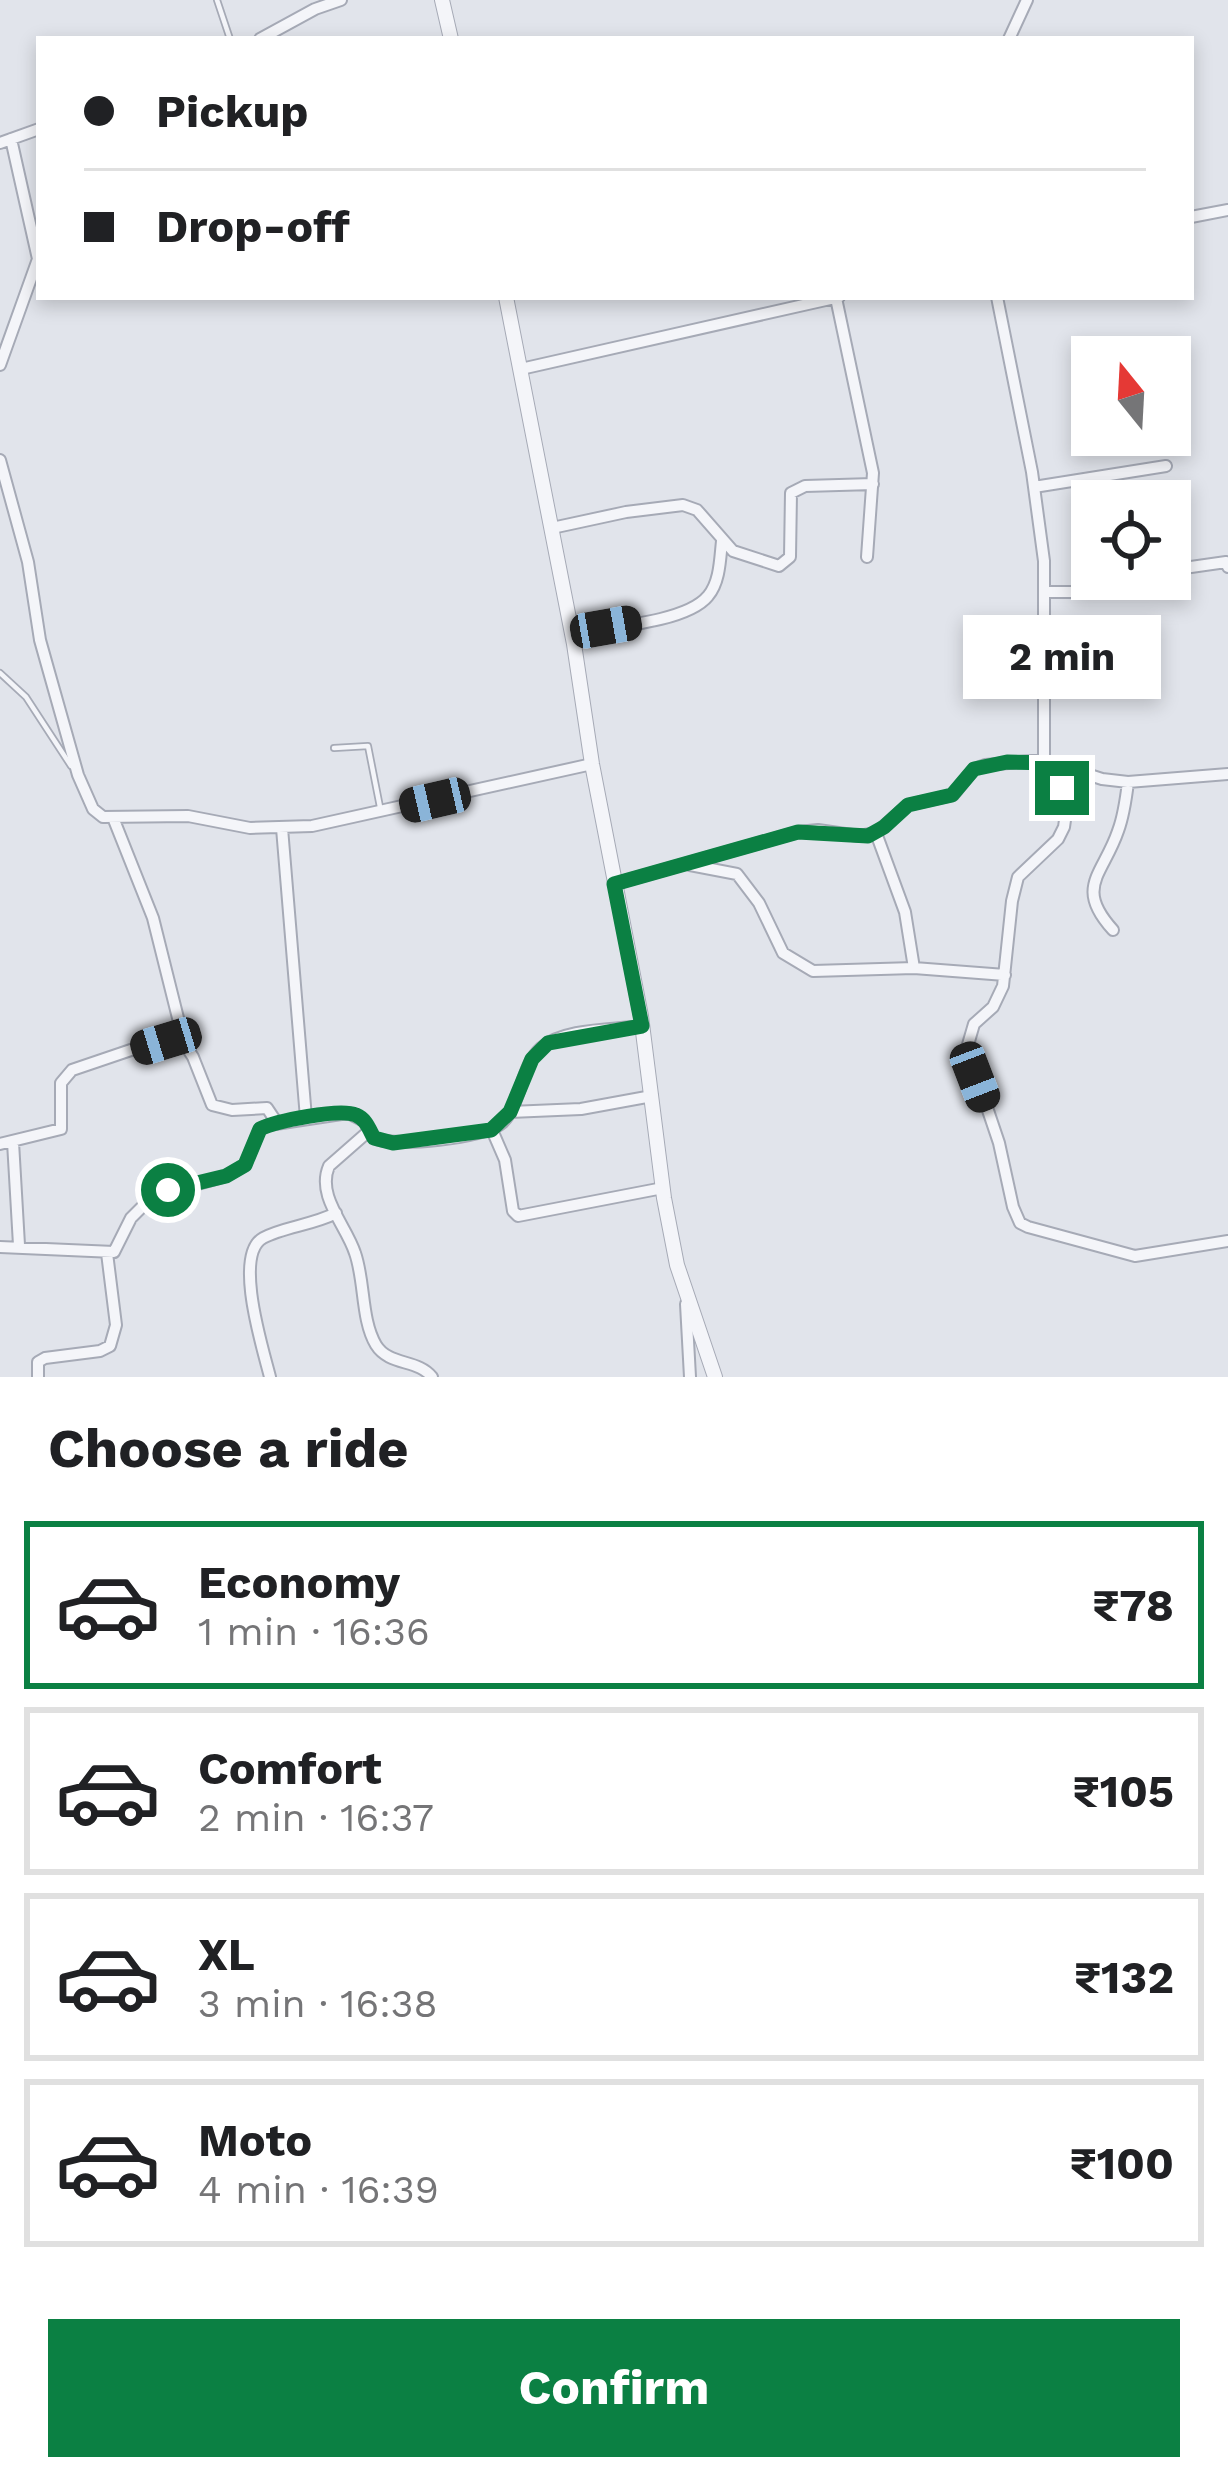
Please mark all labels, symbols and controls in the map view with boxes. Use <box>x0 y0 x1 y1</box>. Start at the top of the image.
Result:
text: Pickup <box>156 85 308 138</box>
text: Drop-off <box>156 200 350 253</box>
north arrow <box>1071 336 1191 456</box>
map controls <box>1071 336 1191 600</box>
button: locate <box>1071 480 1191 600</box>
car <box>567 603 645 651</box>
callout: 2 min <box>963 614 1161 698</box>
text: 2 min <box>1009 634 1115 679</box>
route end <box>1035 761 1089 815</box>
car <box>396 774 474 826</box>
car <box>126 1013 206 1069</box>
car <box>945 1037 1005 1117</box>
route start <box>141 1163 195 1217</box>
text: Choose a ride <box>48 1417 409 1480</box>
icon: car <box>54 1551 162 1659</box>
text: Economy <box>198 1556 400 1609</box>
text: ₹78 <box>1092 1579 1174 1632</box>
text: 1 min · 16:36 <box>198 1609 430 1654</box>
icon: car <box>54 1737 162 1845</box>
text: Comfort <box>198 1742 382 1795</box>
text: ₹105 <box>1073 1765 1174 1818</box>
text: 2 min · 16:37 <box>198 1795 434 1840</box>
icon: car <box>54 1923 162 2031</box>
text: XL <box>198 1928 255 1981</box>
text: ₹132 <box>1074 1951 1174 2004</box>
text: 3 min · 16:38 <box>198 1981 438 2026</box>
icon: car <box>54 2109 162 2217</box>
text: Moto <box>198 2114 312 2167</box>
text: ₹100 <box>1070 2137 1174 2190</box>
text: 4 min · 16:39 <box>198 2167 439 2212</box>
button: Confirm <box>48 2319 1180 2457</box>

